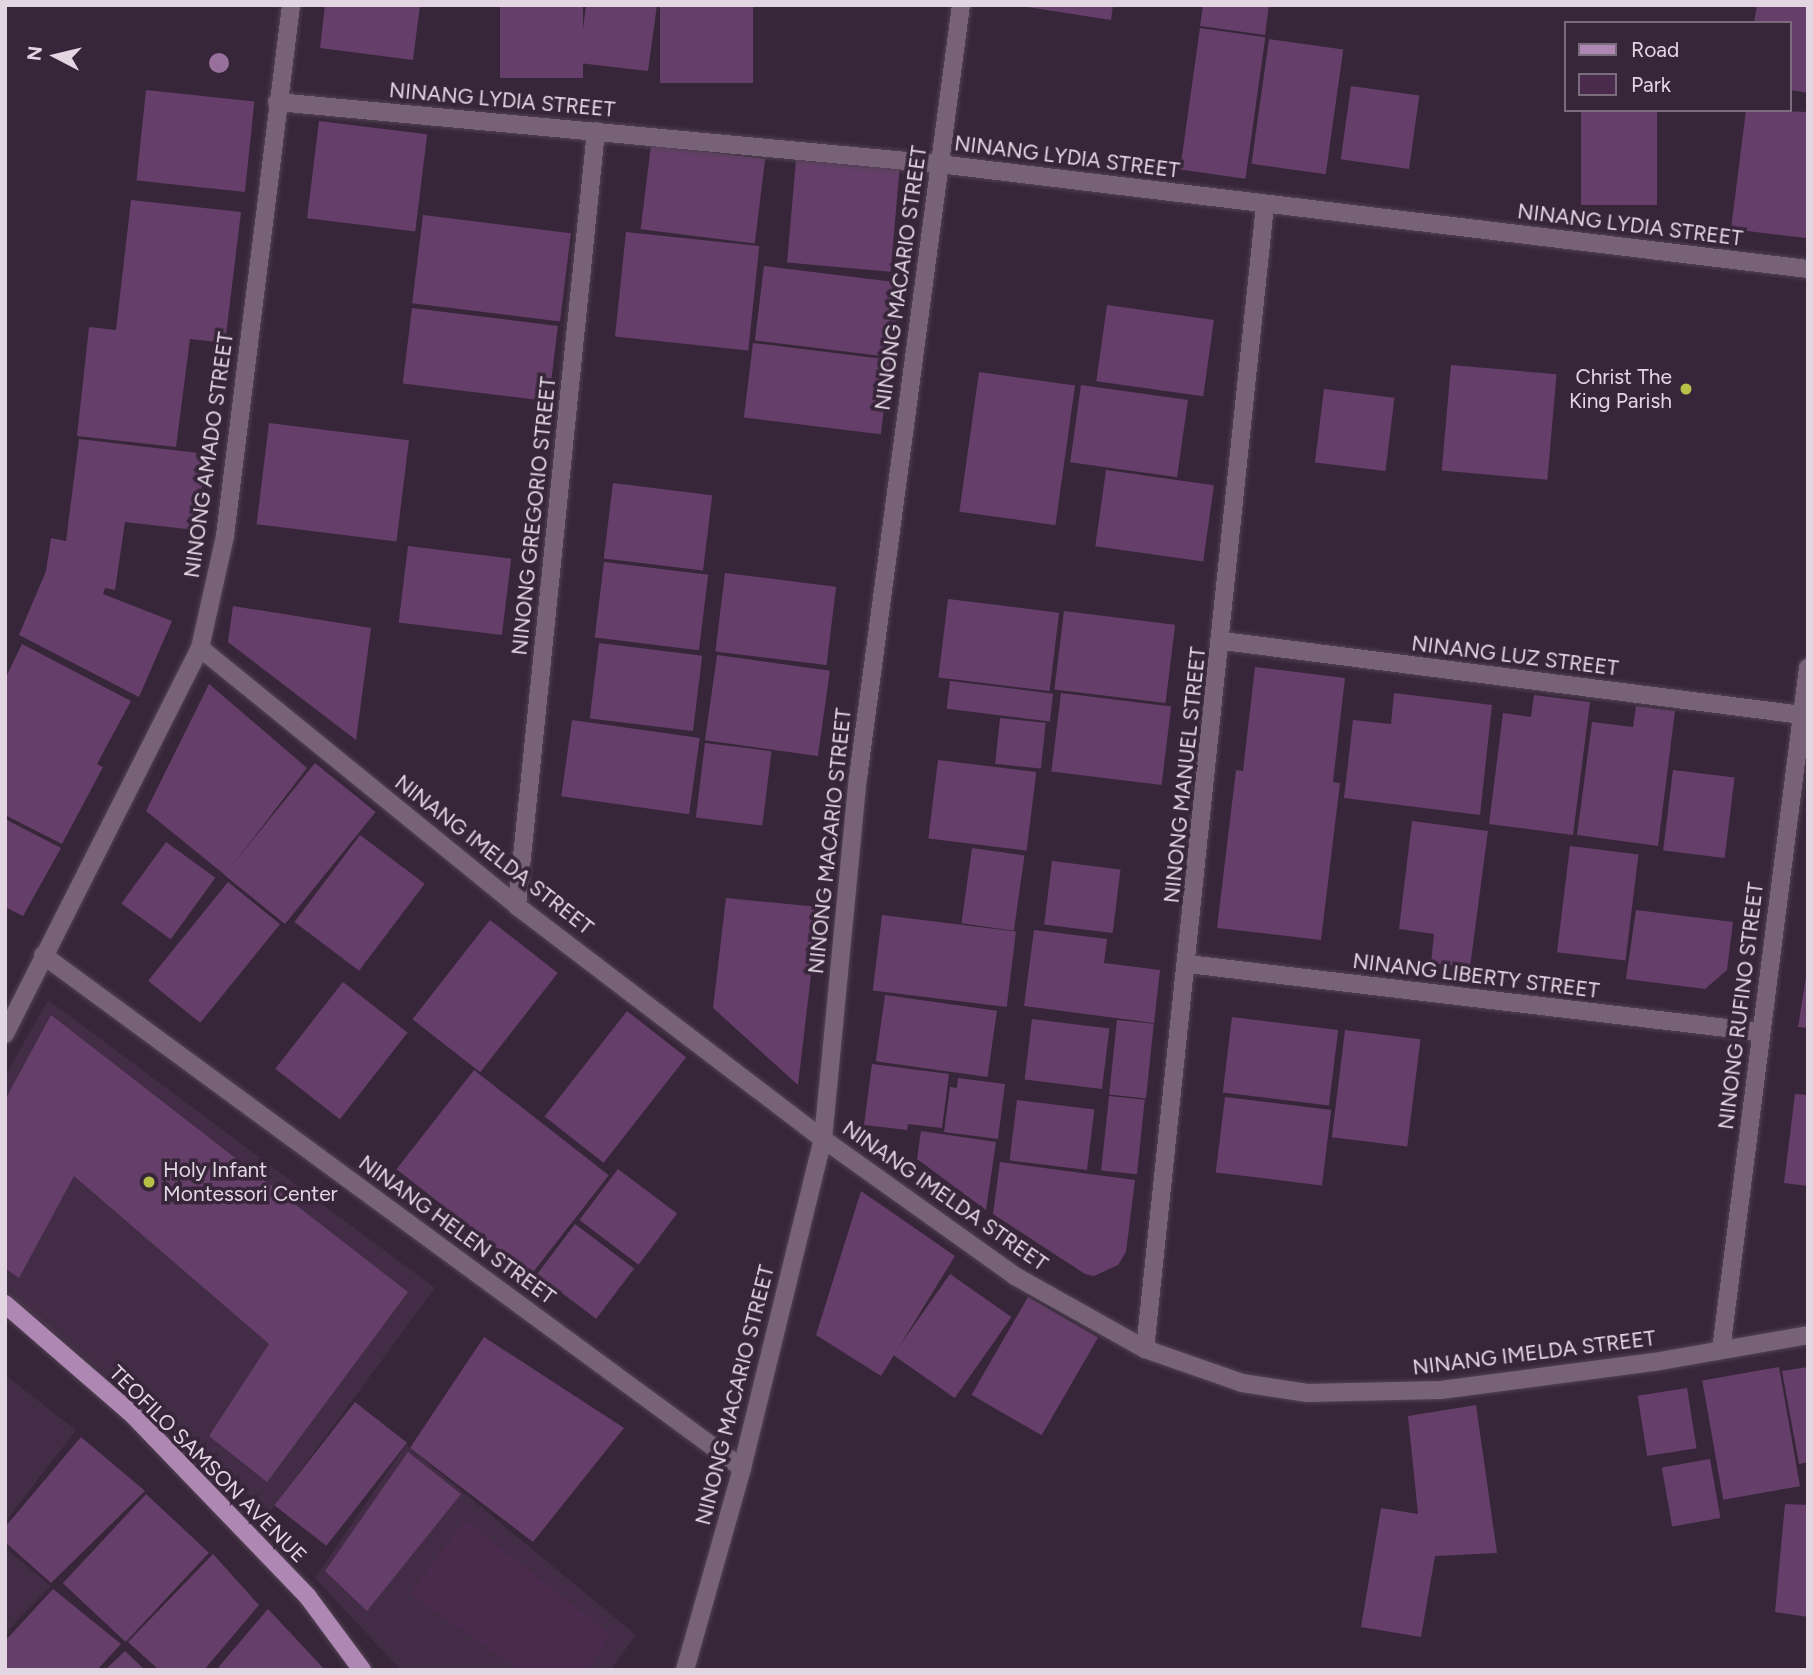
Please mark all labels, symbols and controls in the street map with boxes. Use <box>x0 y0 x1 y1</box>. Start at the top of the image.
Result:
north arrow <box>21 21 91 91</box>
legend <box>1564 21 1792 112</box>
text: Road <box>1631 37 1679 62</box>
text: N <box>22 45 47 62</box>
text: Park <box>1631 72 1671 97</box>
street label: NINANG LYDIA STREET <box>388 78 616 122</box>
street label: NINANG LYDIA STREET <box>953 131 1181 183</box>
street label: NINONG MACARIO STREET <box>870 144 932 412</box>
street label: NINANG LYDIA STREET <box>1516 199 1744 251</box>
street label: NINONG AMADO STREET <box>179 330 239 580</box>
place label: Christ The King Parish <box>1569 364 1672 414</box>
street label: NINONG GREGORIO STREET <box>507 375 561 657</box>
marker: Christ The King Parish <box>1678 381 1694 397</box>
street label: NINANG LUZ STREET <box>1410 631 1620 681</box>
street label: NINONG MANUEL STREET <box>1159 646 1211 904</box>
street label: NINONG MACARIO STREET <box>804 707 856 975</box>
street label: NINANG IMELDA STREET <box>390 770 598 940</box>
street label: NINONG RUFINO STREET <box>1713 881 1769 1131</box>
street label: NINANG LIBERTY STREET <box>1351 948 1601 1004</box>
street label: NINANG IMELDA STREET <box>838 1116 1052 1276</box>
street label: NINANG HELEN STREET <box>354 1150 560 1310</box>
place label: Holy Infant Montessori Center <box>163 1157 338 1207</box>
marker: Holy Infant Montessori Center <box>141 1174 157 1190</box>
street label: NINONG MACARIO STREET <box>690 1262 780 1528</box>
street label: NINANG IMELDA STREET <box>1411 1326 1657 1380</box>
street label: TEOFILO SAMSON AVENUE <box>104 1360 312 1568</box>

